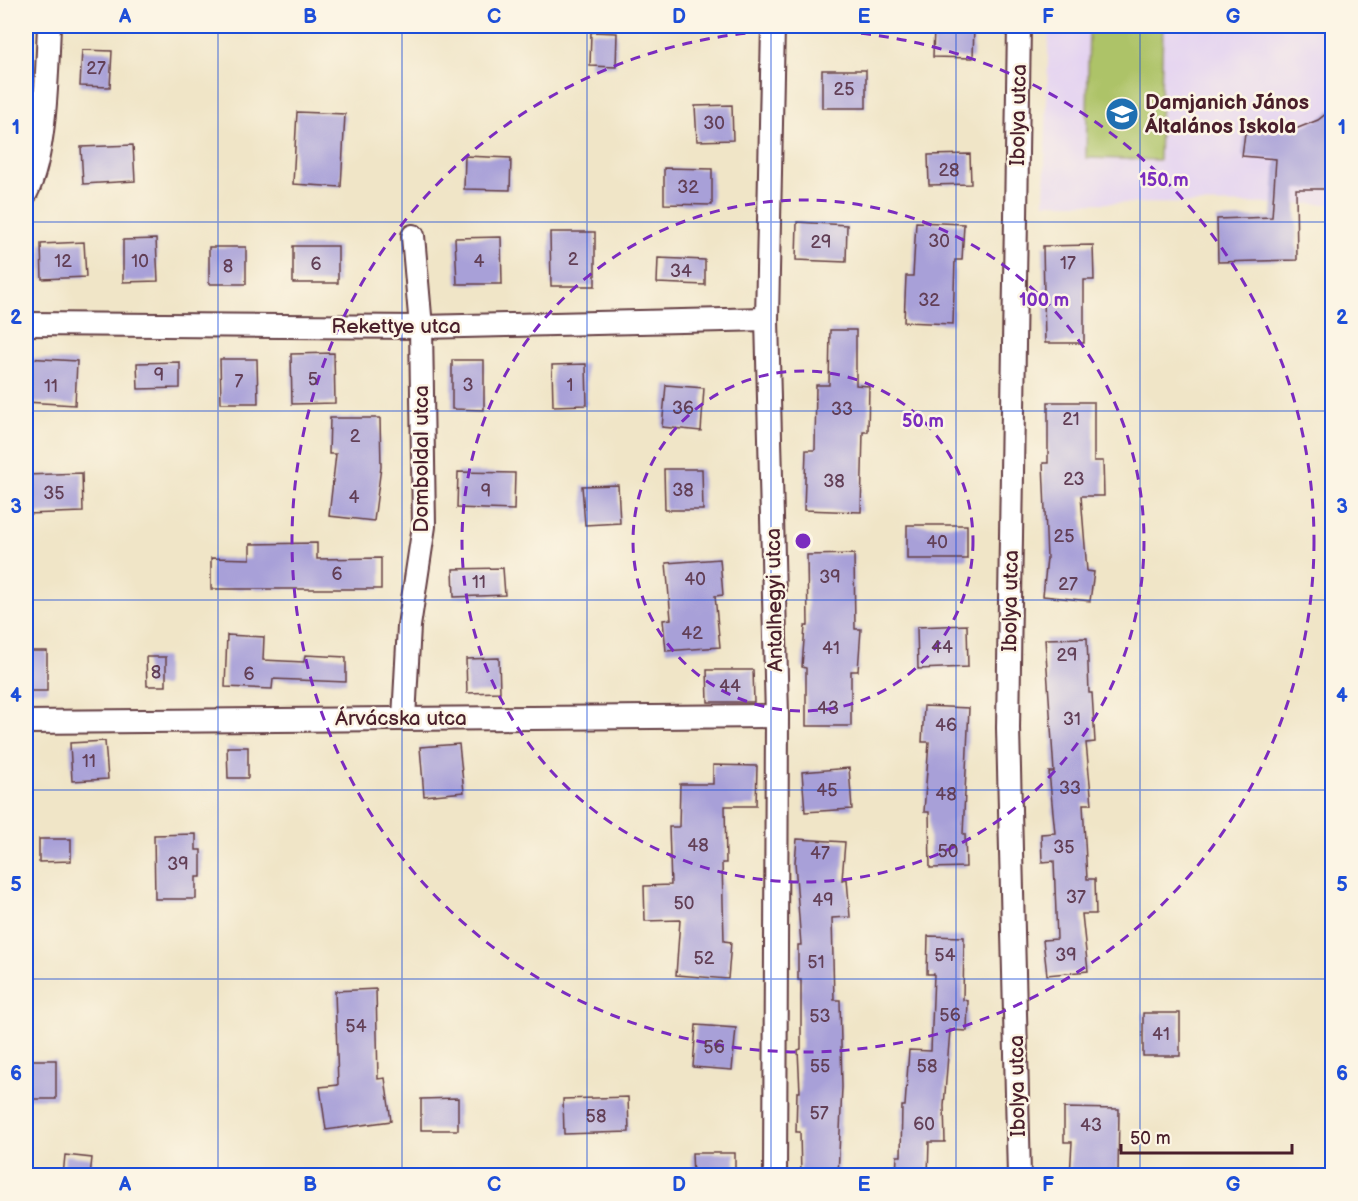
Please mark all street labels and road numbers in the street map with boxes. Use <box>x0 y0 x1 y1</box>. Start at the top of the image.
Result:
street label: Ibolya utca <box>1005 64 1032 166</box>
street label: Rekettye utca <box>331 314 461 339</box>
street label: Domboldal utca <box>409 385 434 533</box>
street label: Antalhegyi utca <box>761 528 788 672</box>
street label: Ibolya utca <box>997 550 1024 652</box>
street label: Árvácska utca <box>335 706 467 731</box>
street label: Ibolya utca <box>1004 1035 1031 1137</box>

